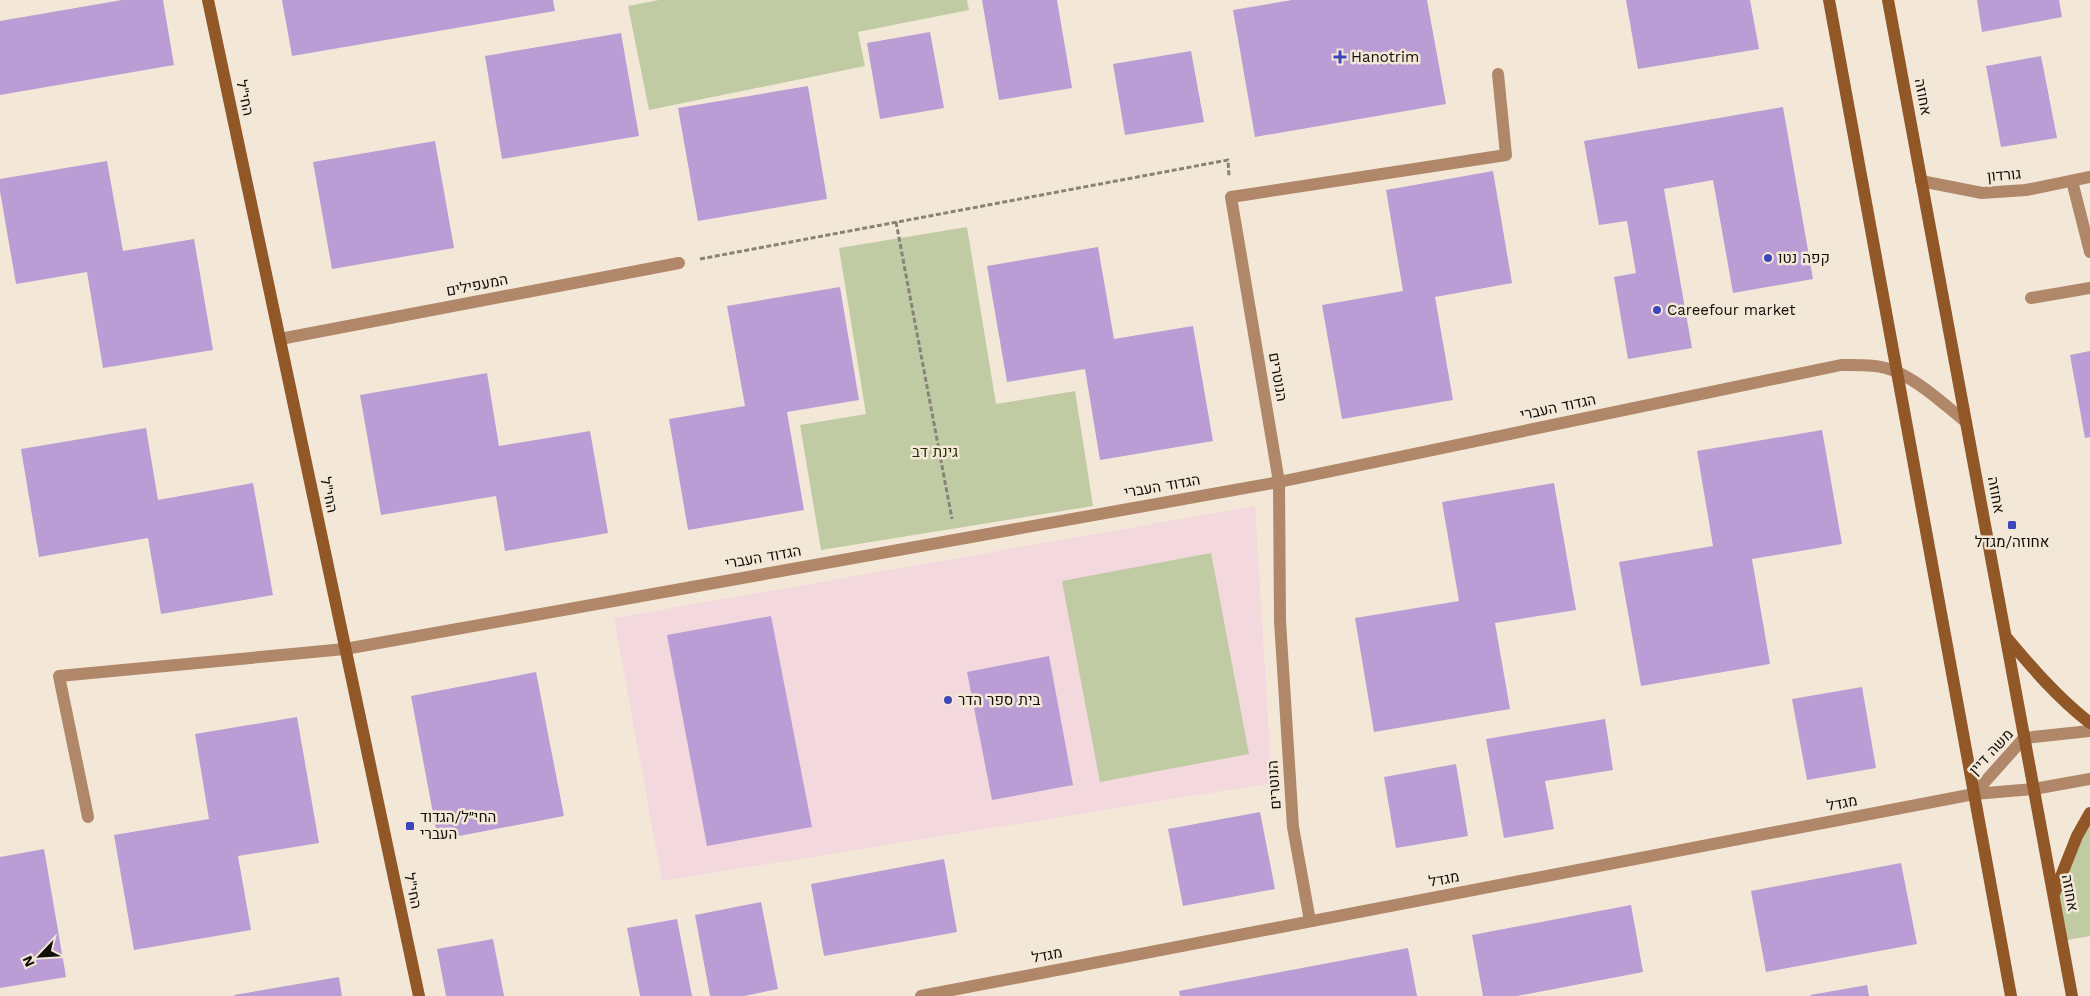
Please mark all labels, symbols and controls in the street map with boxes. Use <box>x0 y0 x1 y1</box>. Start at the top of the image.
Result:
place label: Hanotrim <box>1351 48 1419 66</box>
marker: Hanotrim <box>1333 50 1347 64</box>
street label: אחוזה <box>1911 77 1935 117</box>
street label: החי"ל <box>232 78 258 118</box>
street label: גורדון <box>1986 165 2022 185</box>
place label: קפה נטו <box>1778 249 1830 267</box>
marker: קפה נטו <box>1762 252 1774 264</box>
street label: המעפילים <box>445 270 509 300</box>
place label: Careefour market <box>1667 301 1796 319</box>
marker: Careefour market <box>1651 304 1663 316</box>
street label: הנוטרים <box>1265 351 1291 403</box>
street label: הגדוד העברי <box>1518 390 1598 424</box>
park label: גינת דב <box>912 443 958 461</box>
street label: הגדוד העברי <box>1122 470 1202 502</box>
street label: החי"ל <box>316 475 342 515</box>
street label: אחוזה <box>1984 475 2008 515</box>
marker: אחוזה/מגדל <box>2006 519 2018 531</box>
place label: אחוזה/מגדל <box>1975 533 2049 551</box>
street label: הגדוד העברי <box>723 541 803 573</box>
place label: בית ספר הדר <box>958 691 1040 709</box>
marker: בית ספר הדר <box>942 694 954 706</box>
street label: משה דיין <box>1965 725 2017 779</box>
street label: הנוטרים <box>1263 760 1285 810</box>
street label: מגדל <box>1825 791 1859 815</box>
place label: החי״ל/הגדוד העברי <box>420 808 496 843</box>
marker: החי״ל/הגדוד העברי <box>404 820 416 832</box>
street label: מגדל <box>1427 867 1461 891</box>
street label: החי"ל <box>400 871 426 911</box>
street label: אחוזה <box>2058 873 2082 913</box>
north arrow <box>15 931 65 981</box>
street label: מגדל <box>1030 943 1064 967</box>
text: N <box>19 953 38 970</box>

